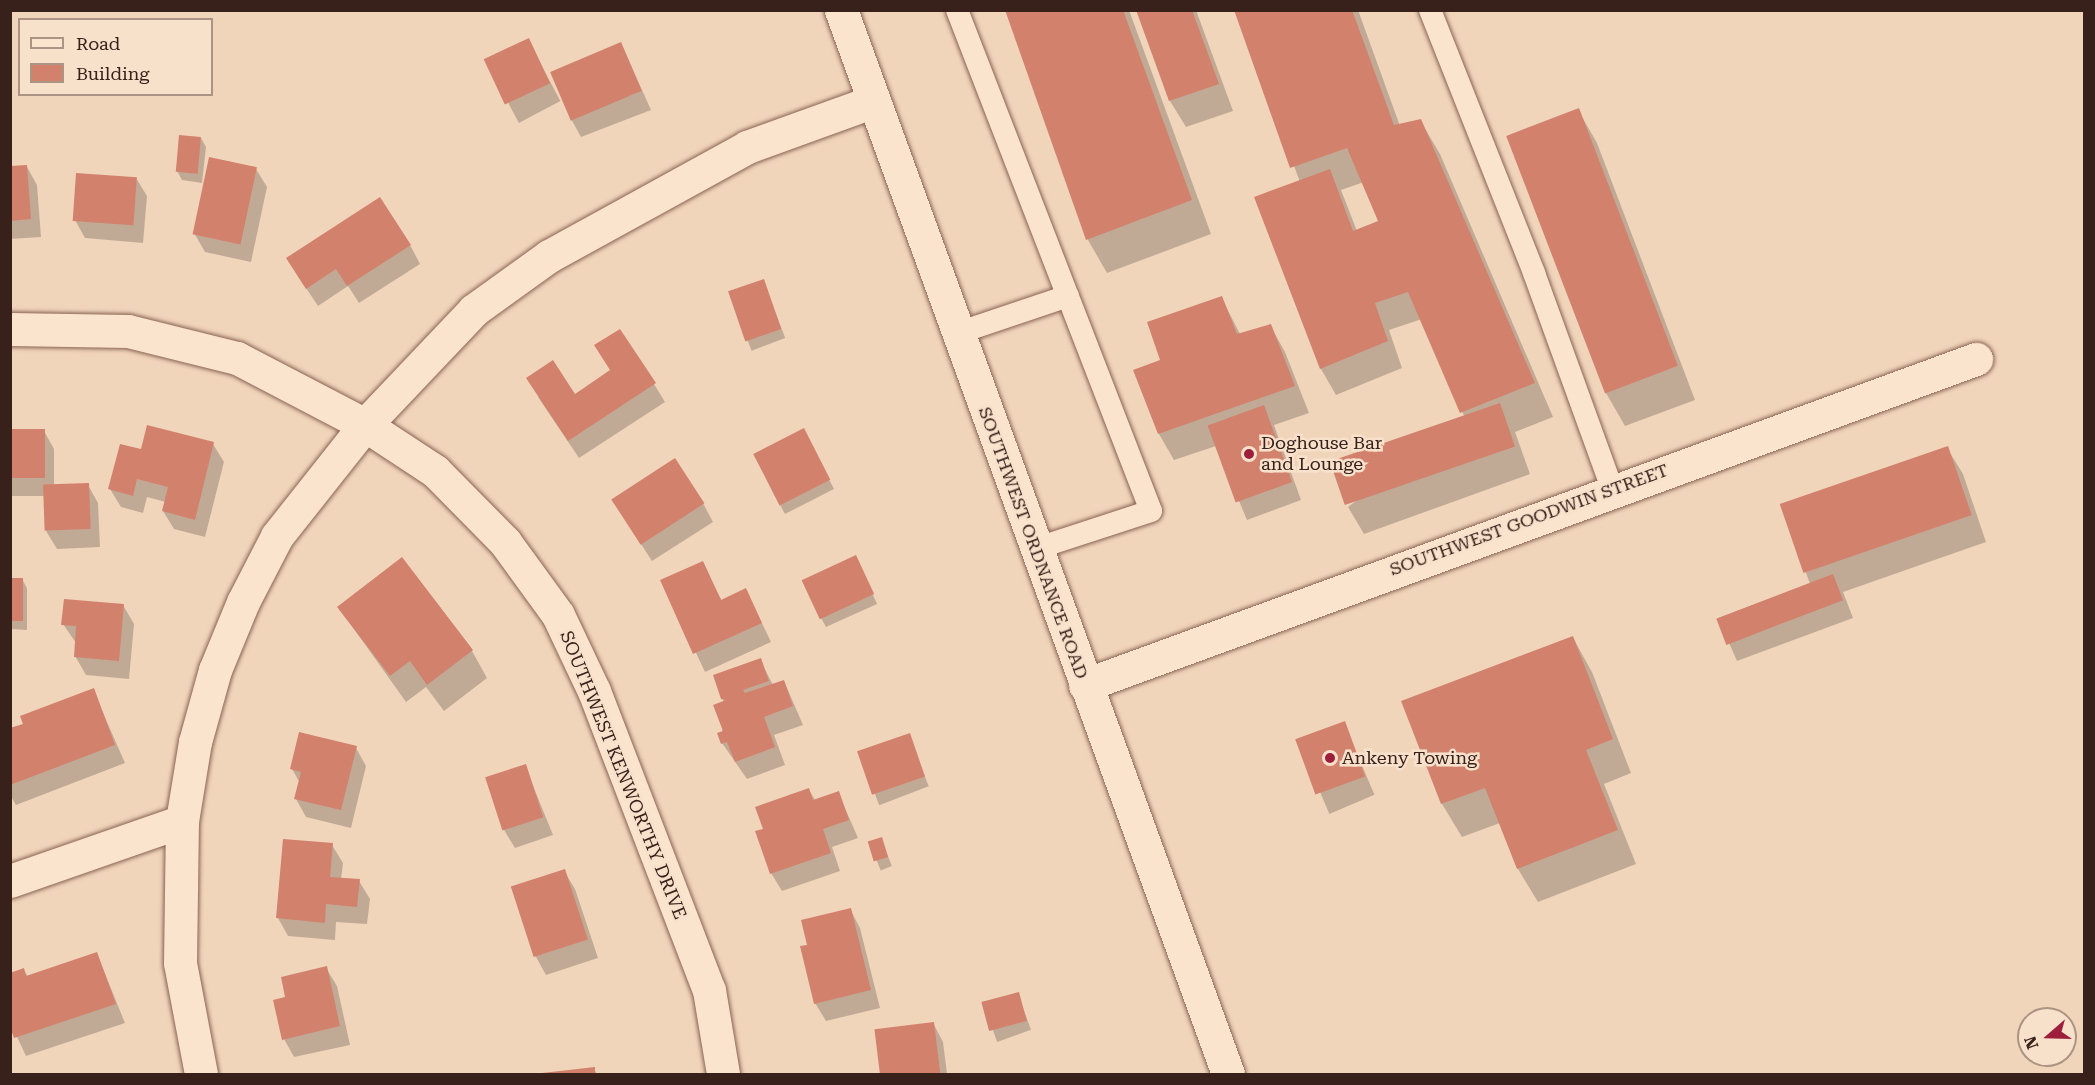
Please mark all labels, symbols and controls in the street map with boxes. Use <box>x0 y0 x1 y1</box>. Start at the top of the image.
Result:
legend <box>18 18 213 96</box>
text: Road <box>76 33 120 54</box>
text: Building <box>76 63 150 84</box>
street label: SOUTHWEST ORDNANCE ROAD <box>974 404 1092 682</box>
place label: Doghouse Bar and Lounge <box>1261 433 1382 476</box>
marker: Doghouse Bar and Lounge <box>1242 447 1256 461</box>
street label: SOUTHWEST GOODWIN STREET <box>1387 459 1671 581</box>
street label: SOUTHWEST KENWORTHY DRIVE <box>555 628 691 922</box>
place label: Ankeny Towing <box>1342 747 1477 769</box>
marker: Ankeny Towing <box>1323 751 1337 765</box>
north arrow <box>2017 1007 2077 1067</box>
text: N <box>2020 1034 2043 1052</box>

